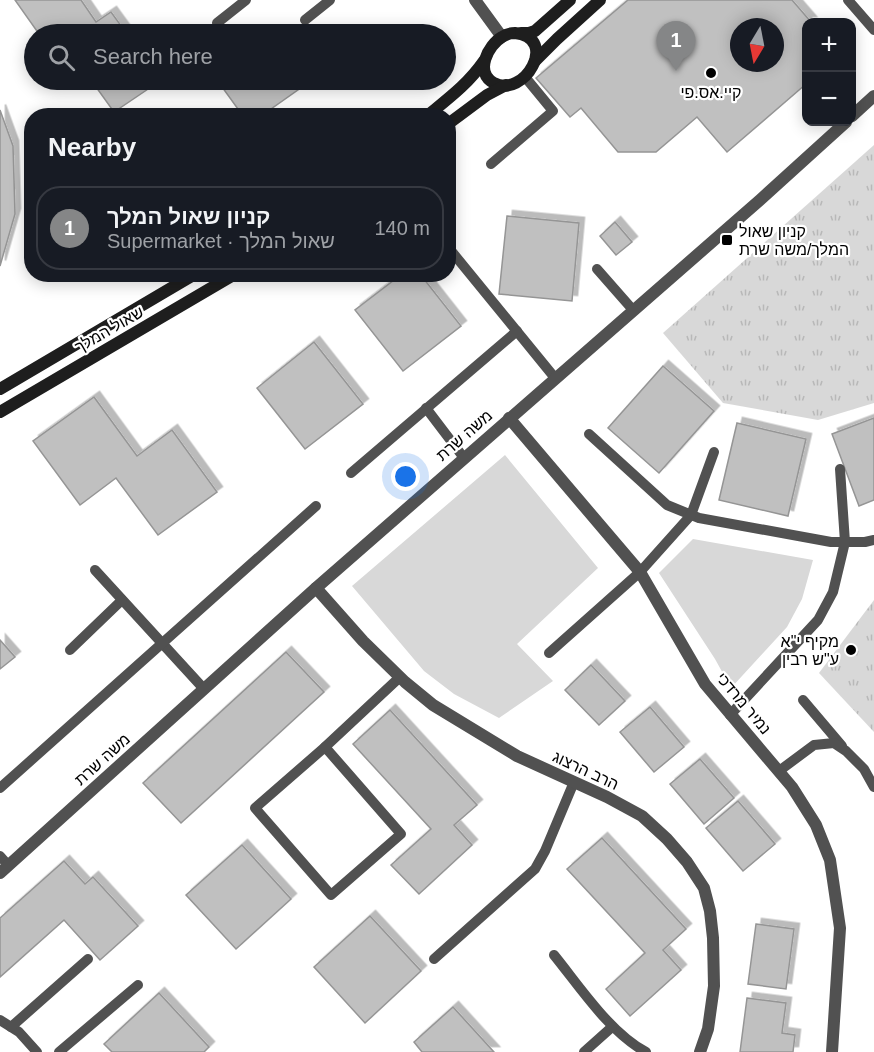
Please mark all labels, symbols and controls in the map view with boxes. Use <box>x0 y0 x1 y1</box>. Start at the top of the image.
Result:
north arrow <box>730 18 784 72</box>
map controls <box>802 18 856 126</box>
button: + <box>802 18 856 72</box>
pin: 1 <box>656 22 696 71</box>
search box <box>24 24 456 90</box>
icon: search <box>45 41 78 74</box>
text: Search here <box>93 44 213 69</box>
marker: קיי.אס.פי <box>704 66 718 80</box>
button: − <box>802 72 856 126</box>
place label: קיי.אס.פי <box>680 84 742 101</box>
text: Nearby <box>48 132 136 162</box>
text: קניון שאול המלך <box>107 204 270 229</box>
text: 1 <box>64 217 75 239</box>
text: 140 m <box>374 217 430 239</box>
place label: קניון שאול המלך/משה שרת <box>739 223 849 258</box>
text: Supermarket · שאול המלך <box>107 230 335 252</box>
marker: קניון שאול המלך/משה שרת <box>720 233 734 247</box>
street label: שאול המלך <box>72 303 147 356</box>
street label: משה שרת <box>433 407 496 464</box>
your location <box>391 462 420 491</box>
place label: מקיף י"א ע"ש רבין <box>781 633 839 668</box>
marker: מקיף י"א ע"ש רבין <box>844 643 858 657</box>
street label: נמיר מרדכי <box>713 669 774 737</box>
street label: משה שרת <box>71 730 133 788</box>
street label: הרב הרצוג <box>550 748 621 793</box>

